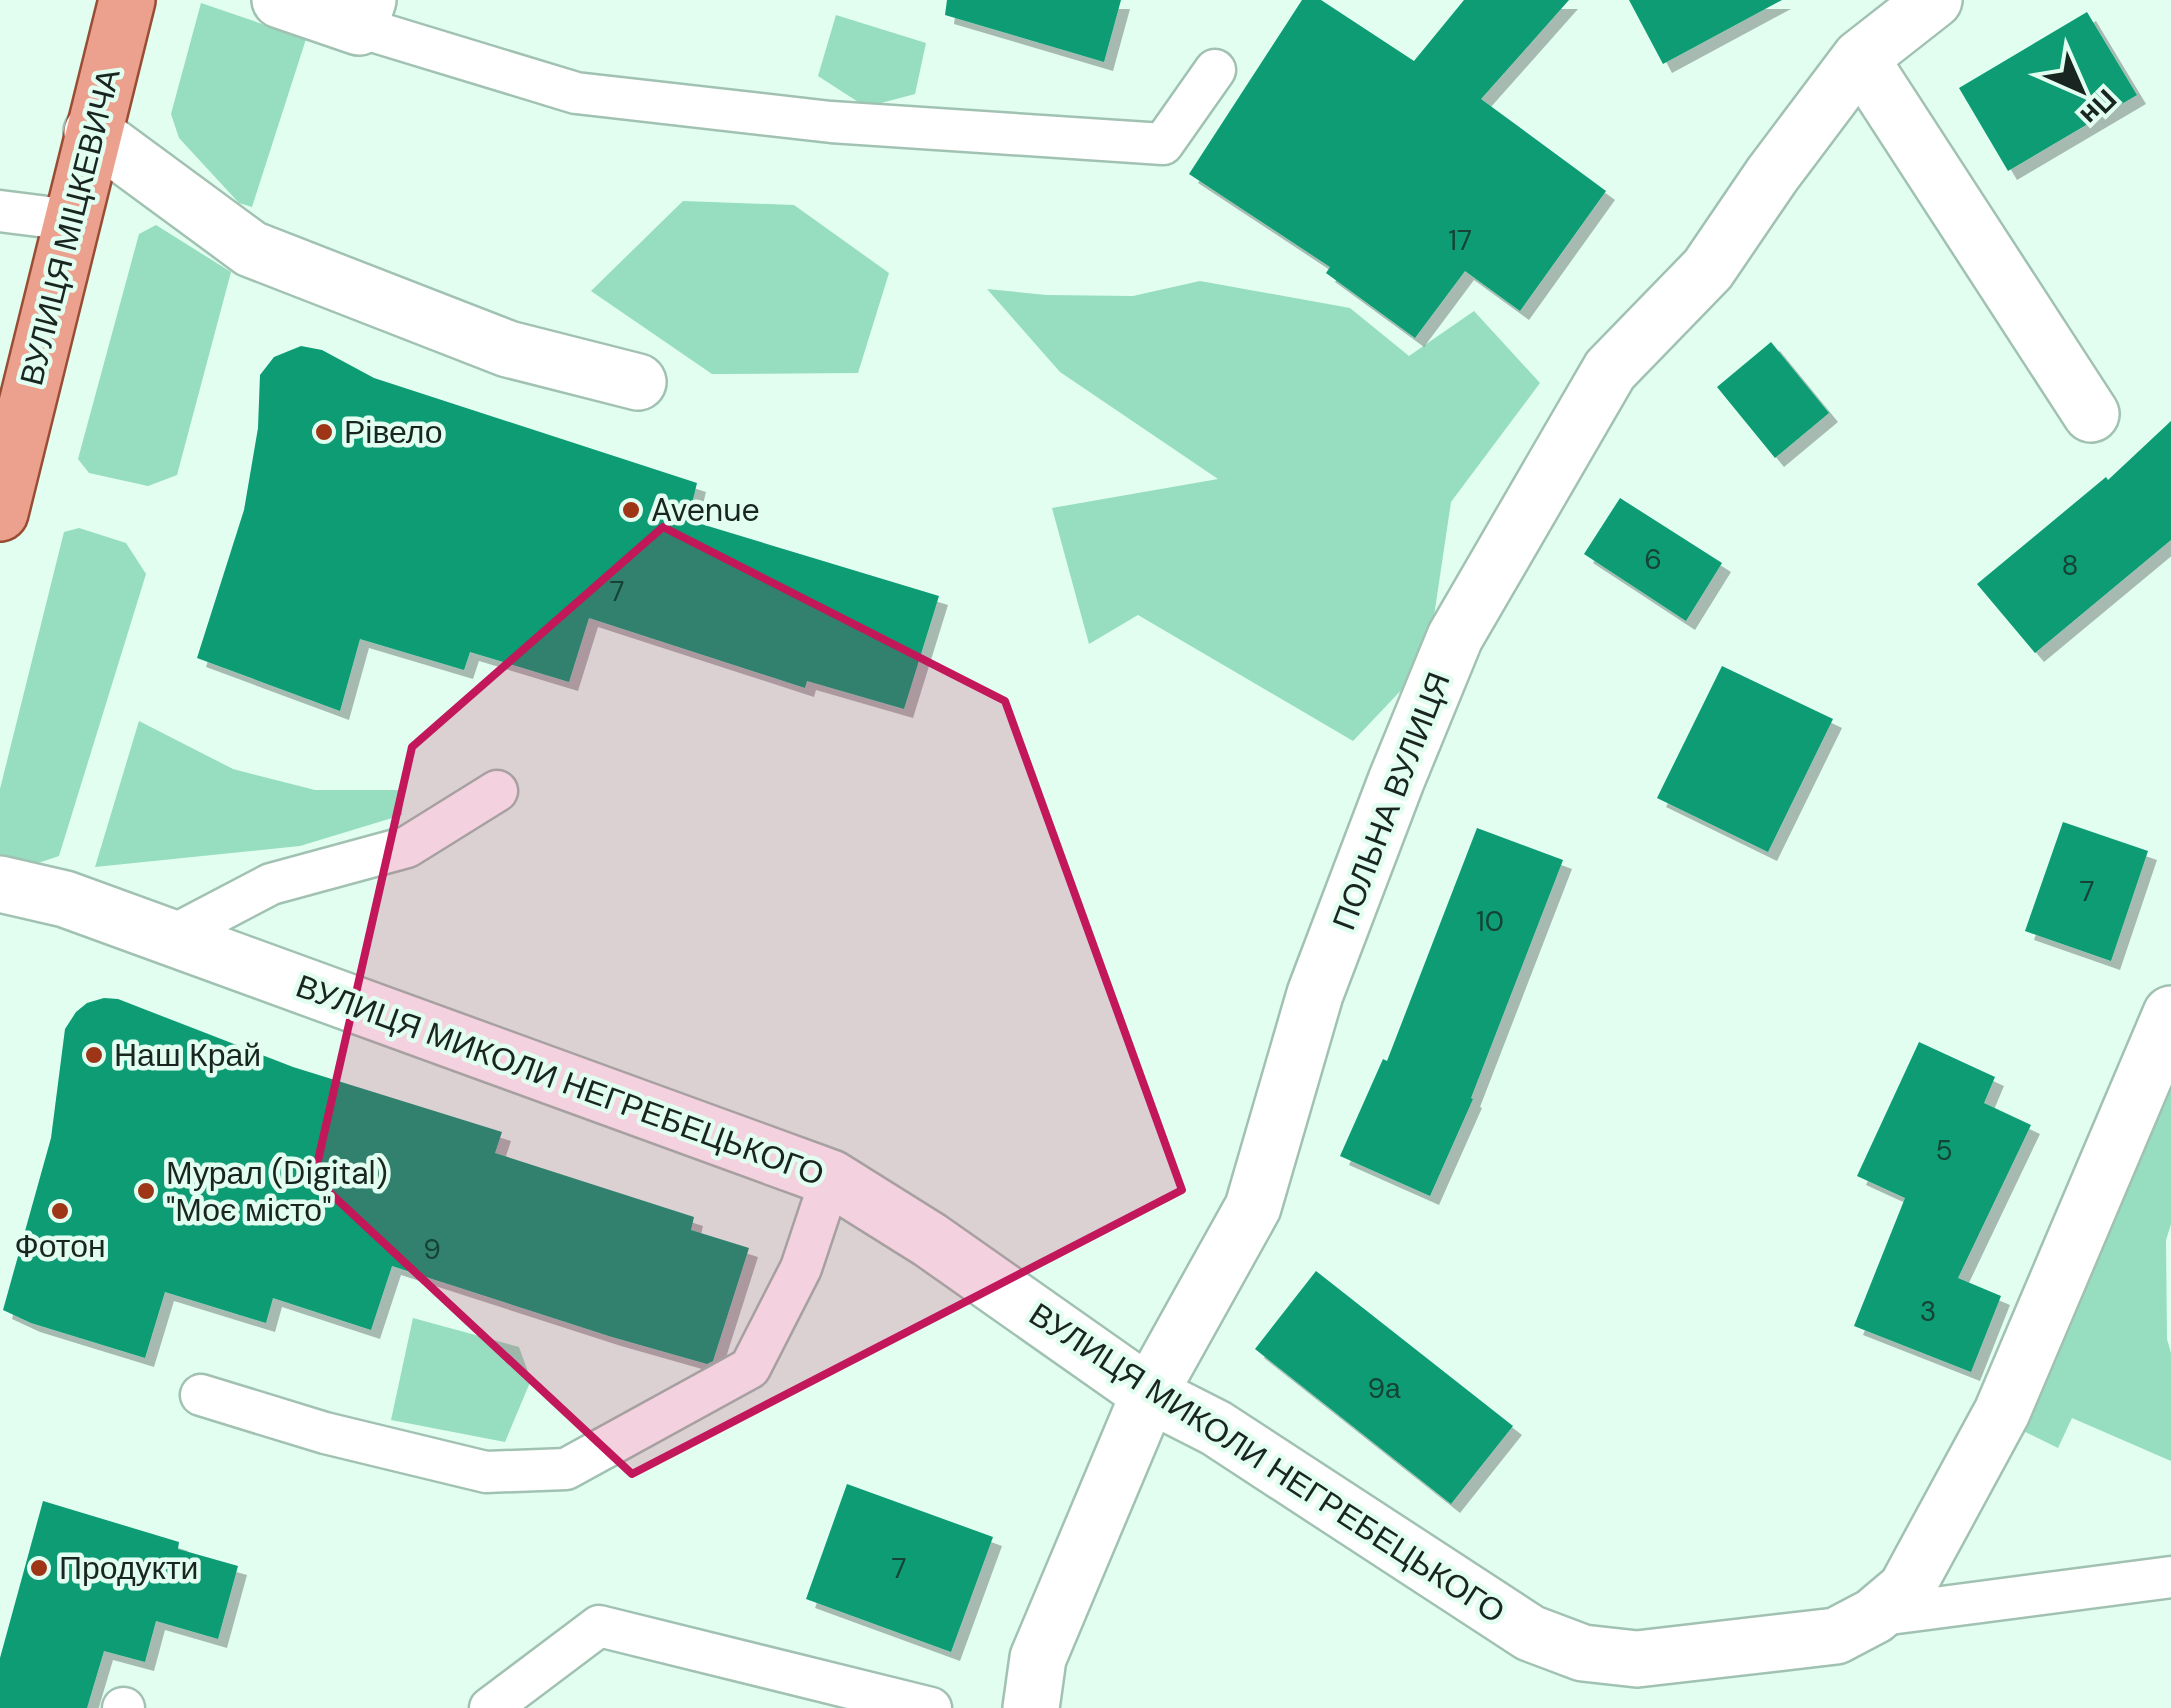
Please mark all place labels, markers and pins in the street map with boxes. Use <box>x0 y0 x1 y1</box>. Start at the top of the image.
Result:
place label: Рівело <box>344 411 443 453</box>
marker: Рівело <box>313 421 335 443</box>
place label: Avenue <box>651 489 760 531</box>
marker: Avenue <box>620 499 642 521</box>
place label: Наш Край <box>114 1034 261 1076</box>
marker: Наш Край <box>83 1044 105 1066</box>
place label: Мурал (Digital) "Моє місто" <box>166 1152 388 1231</box>
marker: Мурал (Digital) "Моє місто" <box>135 1180 157 1202</box>
marker: Фотон <box>49 1200 71 1222</box>
place label: Фотон <box>14 1225 106 1267</box>
place label: Продукти <box>59 1547 198 1589</box>
marker: Продукти <box>28 1557 50 1579</box>

